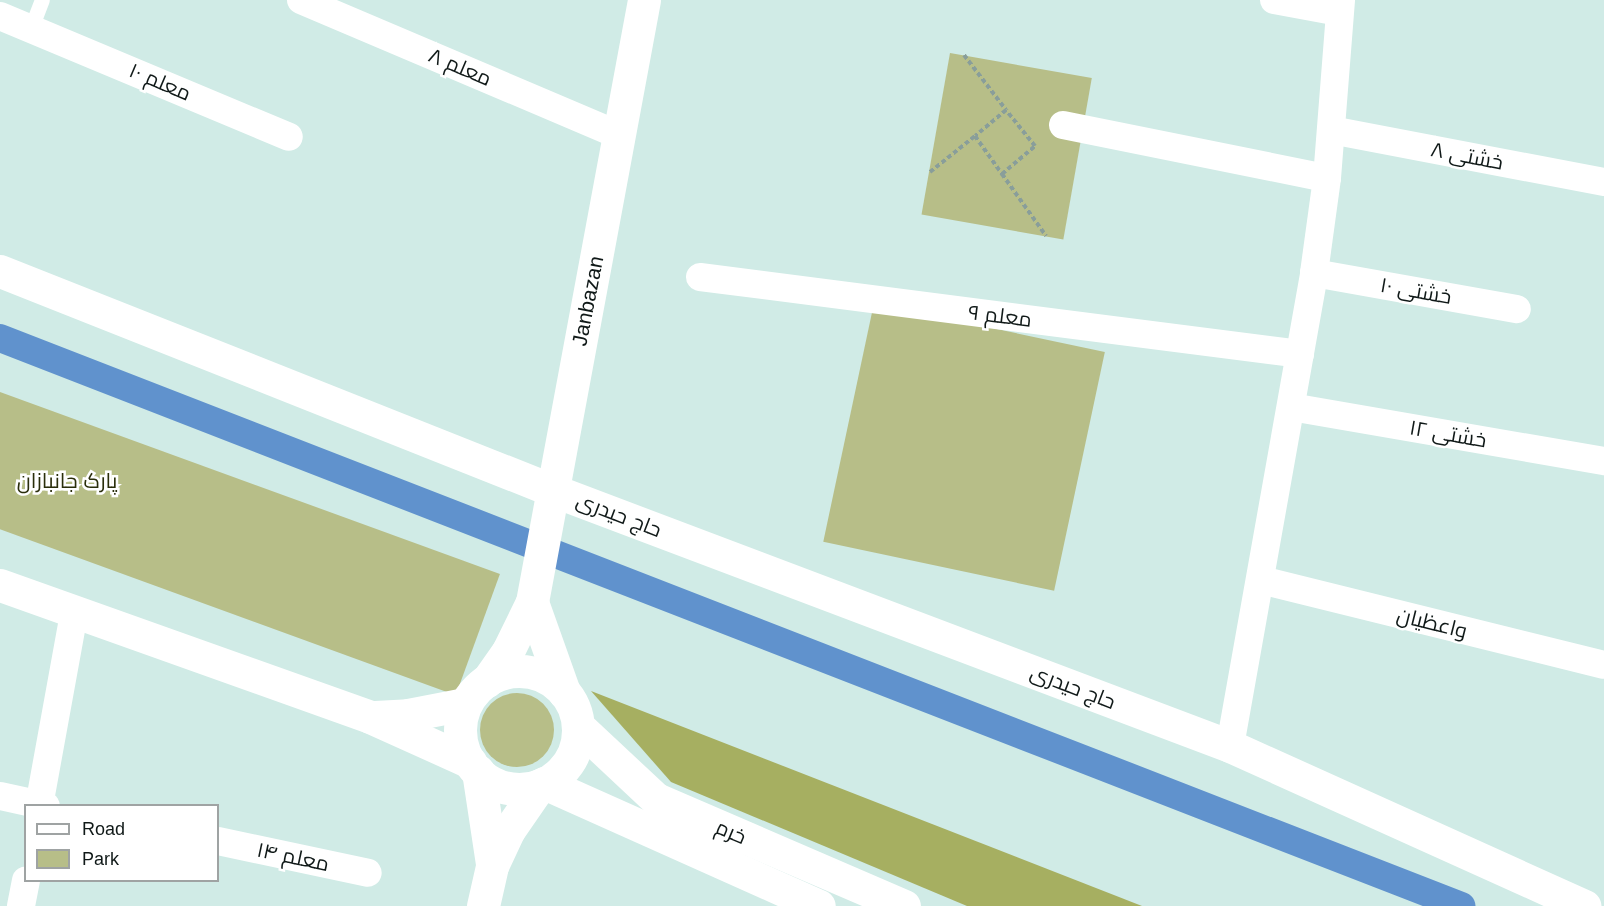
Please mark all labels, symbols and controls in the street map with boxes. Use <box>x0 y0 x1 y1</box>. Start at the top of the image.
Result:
street label: معلم ۸ <box>425 42 495 92</box>
street label: معلم ۱۰ <box>125 58 195 106</box>
street label: خشتی ۸ <box>1429 137 1505 175</box>
street label: Janbazan <box>567 254 609 348</box>
street label: خشتی ۱۰ <box>1378 272 1454 310</box>
street label: معلم ۹ <box>967 300 1033 332</box>
street label: خشتی ۱۲ <box>1407 415 1489 453</box>
park label: پارک جانبازان <box>17 468 117 494</box>
street label: حاج حیدری <box>573 487 665 543</box>
street label: واعظیان <box>1394 602 1470 644</box>
street label: حاج حیدری <box>1027 659 1119 715</box>
legend <box>24 804 219 882</box>
street label: خرم <box>712 814 750 850</box>
text: Road <box>82 819 125 839</box>
street label: معلم ۱۴ <box>254 837 332 877</box>
text: Park <box>82 849 119 869</box>

